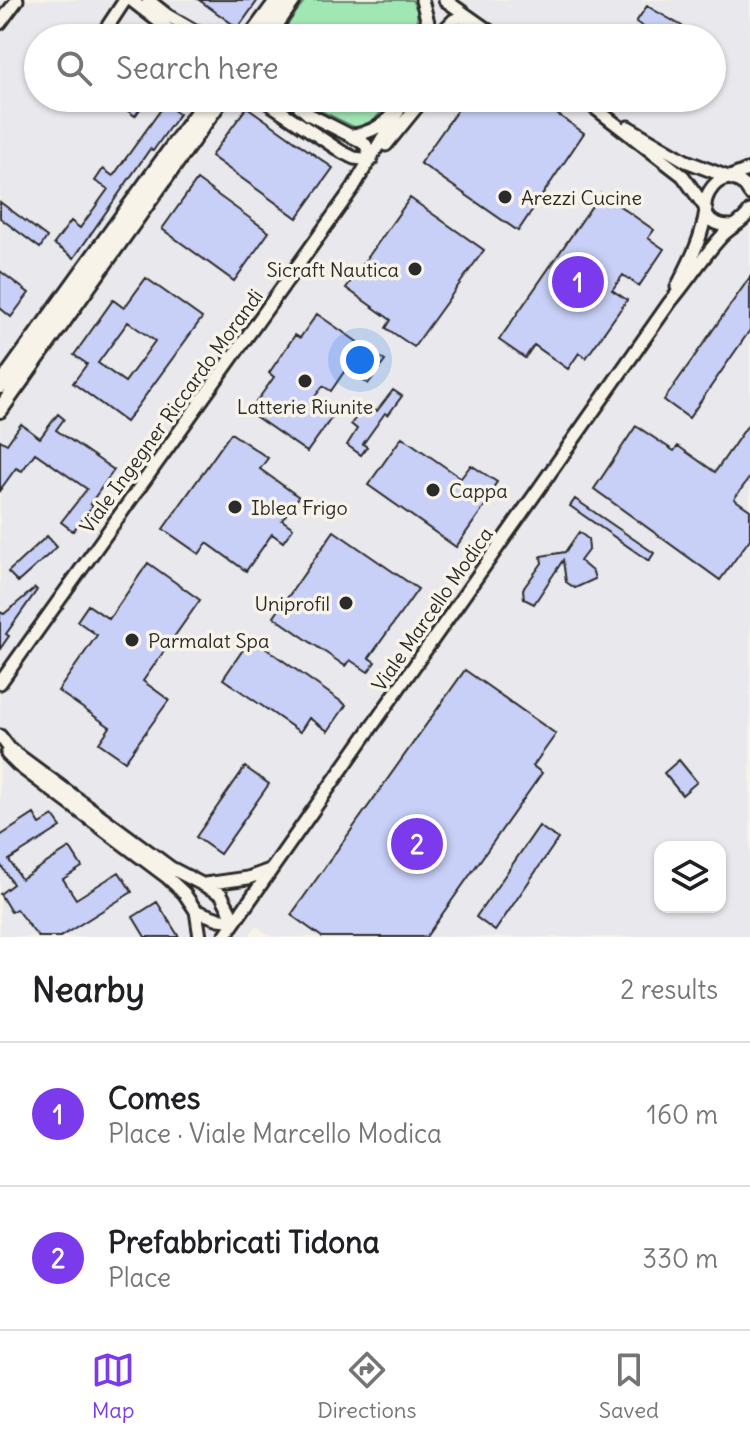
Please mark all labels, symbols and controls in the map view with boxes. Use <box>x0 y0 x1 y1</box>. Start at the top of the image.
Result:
search box <box>24 24 726 112</box>
icon: search <box>52 46 96 90</box>
text: Search here <box>116 49 279 87</box>
place label: Arezzi Cucine <box>521 185 642 210</box>
marker: Arezzi Cucine <box>496 188 514 206</box>
pin: 1 <box>552 252 604 312</box>
place label: Sicraft Nautica <box>267 257 399 282</box>
marker: Sicraft Nautica <box>406 260 424 278</box>
street label: Viale Ingegner Riccardo Morandi <box>74 284 268 538</box>
your location <box>340 340 380 380</box>
marker: Latterie Riunite <box>296 372 314 390</box>
place label: Latterie Riunite <box>237 394 373 419</box>
place label: Cappa <box>449 478 508 503</box>
marker: Cappa <box>424 481 442 499</box>
place label: Iblea Frigo <box>251 495 348 520</box>
marker: Iblea Frigo <box>226 498 244 516</box>
street label: Viale Marcello Modica <box>366 522 498 696</box>
place label: Uniprofil <box>254 591 330 616</box>
marker: Uniprofil <box>337 594 355 612</box>
place label: Parmalat Spa <box>148 628 269 653</box>
marker: Parmalat Spa <box>123 631 141 649</box>
pin: 2 <box>391 814 443 874</box>
map controls <box>654 841 726 913</box>
button: layers <box>654 841 726 913</box>
text: Nearby <box>32 968 145 1011</box>
text: 2 results <box>620 973 718 1006</box>
text: Comes <box>108 1079 200 1117</box>
text: 1 <box>53 1098 63 1131</box>
text: 160 m <box>647 1098 718 1131</box>
text: Place · Viale Marcello Modica <box>108 1117 442 1150</box>
text: Prefabbricati Tidona <box>108 1223 380 1261</box>
text: 2 <box>51 1242 65 1275</box>
text: 330 m <box>642 1242 718 1275</box>
text: Place <box>108 1261 171 1294</box>
tab: Map <box>91 1348 135 1424</box>
tab: Directions <box>317 1348 417 1424</box>
tab: Saved <box>599 1348 659 1424</box>

